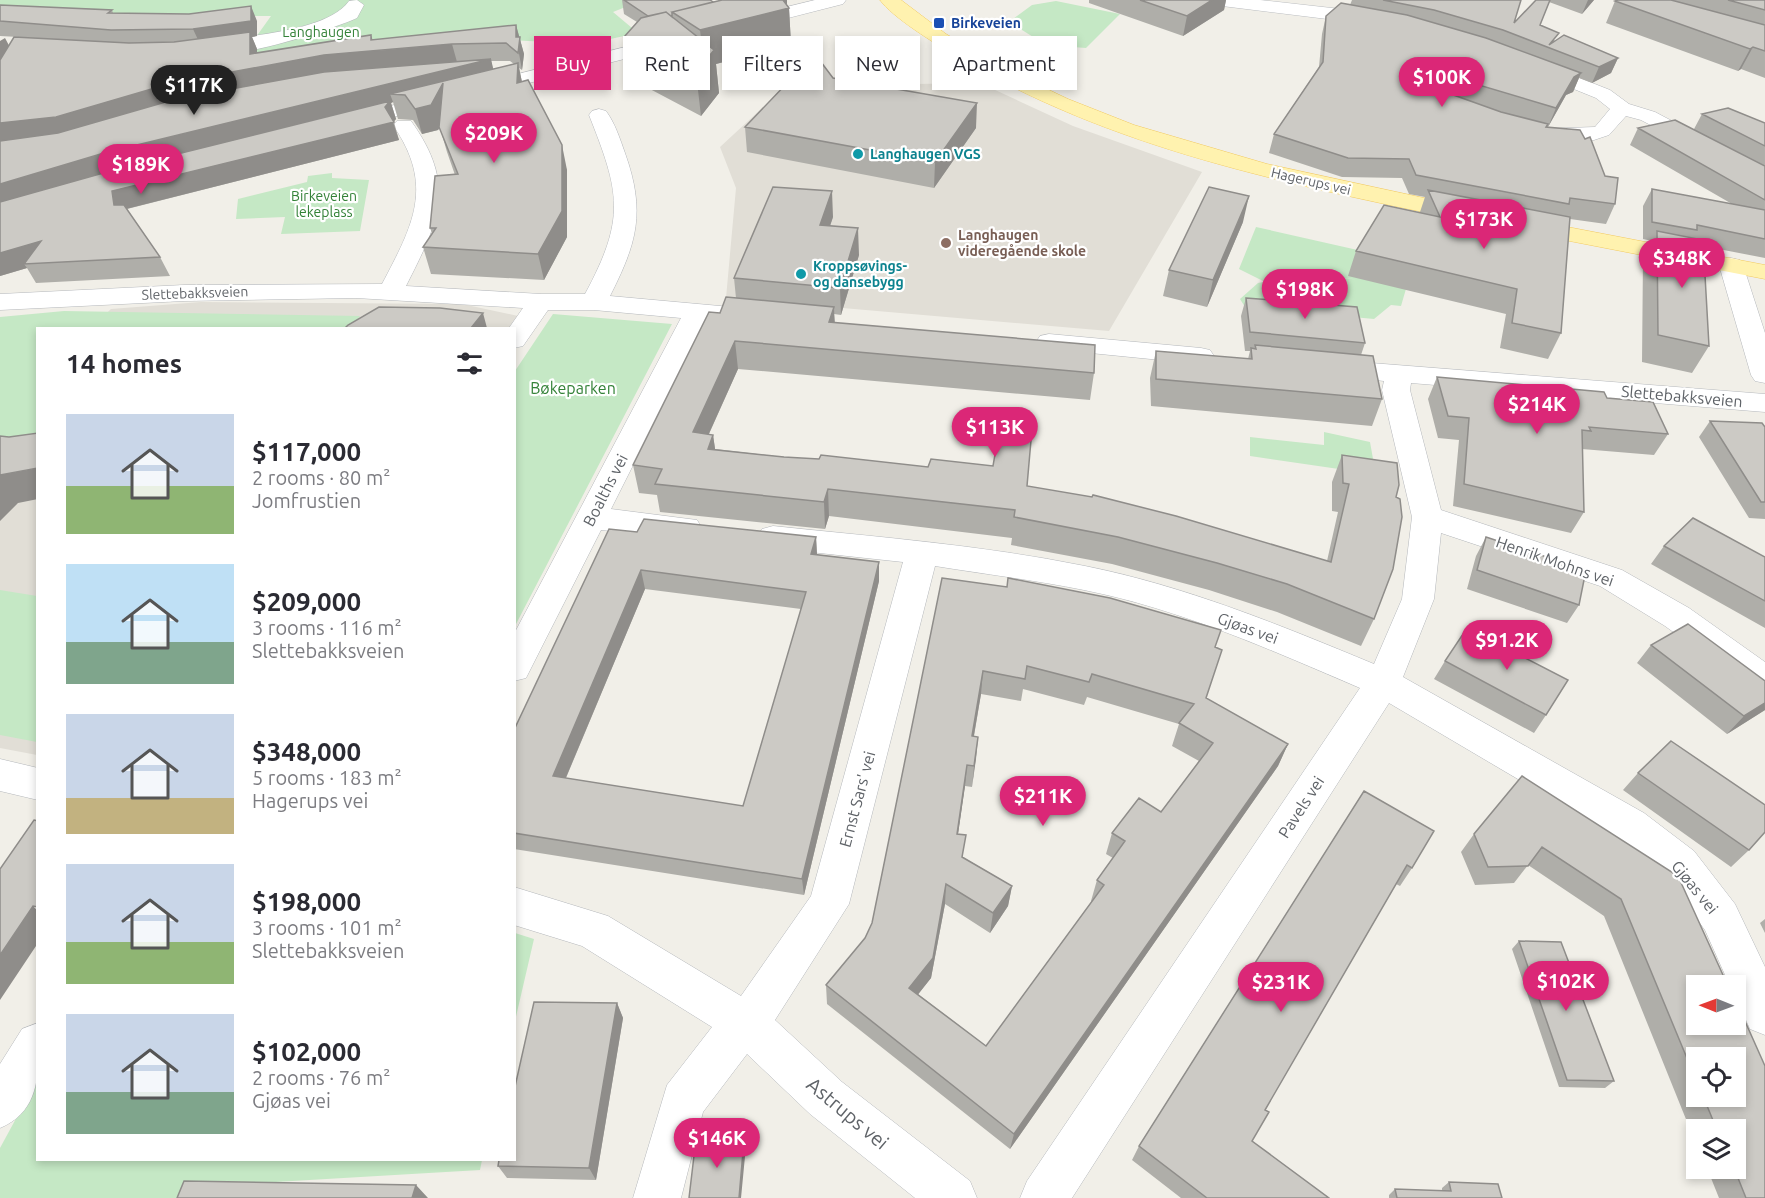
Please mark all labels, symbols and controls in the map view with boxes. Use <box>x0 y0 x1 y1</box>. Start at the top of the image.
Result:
place label: Birkeveien <box>951 15 1021 31</box>
marker: Birkeveien <box>932 16 946 30</box>
park label: Langhaugen <box>282 24 360 40</box>
chip: Buy <box>534 36 611 90</box>
chip: Rent <box>623 36 710 90</box>
chip: Filters <box>722 36 823 90</box>
chip: New <box>835 36 920 90</box>
chip: Apartment <box>932 36 1077 90</box>
pin: $100K <box>1400 57 1484 108</box>
pin: $117K <box>152 65 236 116</box>
text: $100K <box>1413 65 1471 88</box>
text: $117K <box>165 73 223 96</box>
pin: $209K <box>452 113 536 164</box>
text: $209K <box>465 121 523 144</box>
pin: $189K <box>99 144 183 195</box>
place label: Langhaugen VGS <box>870 146 981 162</box>
marker: Langhaugen VGS <box>851 147 865 161</box>
text: $189K <box>112 152 170 175</box>
street label: Hagerups vei <box>1270 164 1352 198</box>
park label: Birkeveien lekeplass <box>291 188 357 220</box>
pin: $173K <box>1442 199 1526 250</box>
text: $173K <box>1455 207 1513 230</box>
place label: Langhaugen videregående skole <box>958 227 1086 259</box>
marker: Langhaugen videregående skole <box>939 236 953 250</box>
pin: $348K <box>1640 238 1724 289</box>
text: $348K <box>1653 246 1711 269</box>
place label: Kroppsøvings- og dansebygg <box>813 258 907 290</box>
marker: Kroppsøvings- og dansebygg <box>794 267 808 281</box>
pin: $198K <box>1263 269 1347 320</box>
text: $198K <box>1276 277 1334 300</box>
street label: Slettebakksveien <box>141 283 249 303</box>
icon: filters <box>453 347 486 380</box>
text: 14 homes <box>66 349 182 378</box>
park label: Bøkeparken <box>530 379 616 397</box>
street label: Slettebakksveien <box>1620 382 1744 410</box>
pin: $214K <box>1495 384 1579 435</box>
text: $214K <box>1508 392 1566 415</box>
pin: $113K <box>953 407 1037 458</box>
text: $113K <box>966 415 1024 438</box>
text: $117,000 <box>252 437 361 466</box>
icon: home <box>114 438 186 510</box>
street label: Boalths vei <box>579 451 631 529</box>
text: 2 rooms · 80 m² <box>252 466 390 489</box>
text: Jomfrustien <box>252 489 361 512</box>
street label: Henrik Mohns vei <box>1494 532 1616 590</box>
text: $209,000 <box>252 587 361 616</box>
icon: home <box>114 588 186 660</box>
street label: Gjøas vei <box>1215 609 1281 647</box>
text: 3 rooms · 116 m² <box>252 616 402 639</box>
pin: $91.2K <box>1458 620 1556 671</box>
text: $91.2K <box>1475 628 1539 651</box>
text: Slettebakksveien <box>252 639 404 662</box>
text: $348,000 <box>252 737 361 766</box>
icon: home <box>114 738 186 810</box>
street label: Ernst Sars' vei <box>836 749 878 849</box>
text: 5 rooms · 183 m² <box>252 766 402 789</box>
street label: Pavels vei <box>1275 773 1327 841</box>
pin: $211K <box>1001 776 1085 827</box>
text: $211K <box>1014 784 1072 807</box>
text: Hagerups vei <box>252 789 368 812</box>
street label: Gjøas vei <box>1668 857 1722 917</box>
text: $198,000 <box>252 887 361 916</box>
icon: home <box>114 888 186 960</box>
text: 3 rooms · 101 m² <box>252 916 402 939</box>
text: Slettebakksveien <box>252 939 404 962</box>
pin: $102K <box>1524 961 1608 1012</box>
pin: $231K <box>1239 962 1323 1013</box>
text: $102K <box>1537 969 1595 992</box>
text: $231K <box>1252 970 1310 993</box>
north arrow <box>1686 975 1746 1035</box>
map controls <box>1686 975 1746 1179</box>
text: $102,000 <box>252 1037 361 1066</box>
icon: home <box>114 1038 186 1110</box>
button: locate <box>1686 1047 1746 1107</box>
text: 2 rooms · 76 m² <box>252 1066 390 1089</box>
street label: Astrups vei <box>803 1072 893 1154</box>
text: Gjøas vei <box>252 1089 331 1112</box>
pin: $146K <box>675 1118 759 1169</box>
button: layers <box>1686 1119 1746 1179</box>
text: $146K <box>688 1126 746 1149</box>

